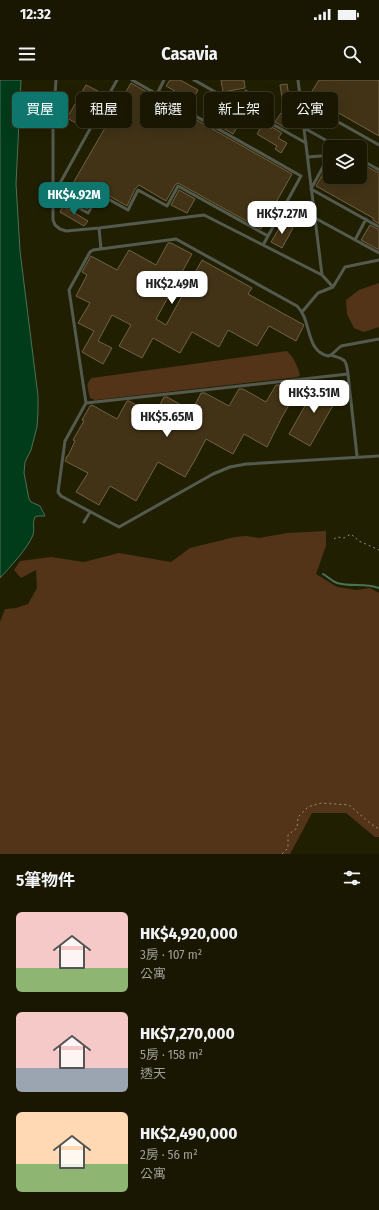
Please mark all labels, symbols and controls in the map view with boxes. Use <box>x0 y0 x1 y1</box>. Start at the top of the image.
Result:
text: 12:32 <box>20 5 51 23</box>
icon: menu <box>16 43 38 65</box>
text: Casavia <box>161 43 218 65</box>
icon: search <box>341 43 363 65</box>
chip: 買屋 <box>12 92 68 128</box>
chip: 租屋 <box>76 92 132 128</box>
chip: 篩選 <box>140 92 196 128</box>
chip: 新上架 <box>204 92 274 128</box>
chip: 公寓 <box>282 92 338 128</box>
map controls <box>323 140 367 184</box>
button: layers <box>323 140 367 184</box>
pin: HK$4.92M <box>33 182 115 216</box>
text: HK$4.92M <box>47 187 101 202</box>
pin: HK$7.27M <box>241 201 323 235</box>
text: HK$7.27M <box>257 206 307 221</box>
pin: HK$2.49M <box>131 271 213 305</box>
text: HK$2.49M <box>146 276 198 291</box>
pin: HK$3.51M <box>273 380 355 414</box>
text: HK$3.51M <box>288 385 340 400</box>
pin: HK$5.65M <box>126 404 208 438</box>
text: HK$5.65M <box>140 409 194 424</box>
icon: filters <box>341 867 363 889</box>
text: 5筆物件 <box>16 870 75 891</box>
text: HK$4,920,000 <box>140 923 238 944</box>
icon: home <box>48 928 96 976</box>
text: 3房 · 107 m² <box>140 947 202 962</box>
text: 公寓 <box>140 966 166 981</box>
text: HK$7,270,000 <box>140 1023 235 1044</box>
icon: home <box>48 1028 96 1076</box>
text: 5房 · 158 m² <box>140 1047 203 1062</box>
text: 透天 <box>140 1066 166 1081</box>
text: HK$2,490,000 <box>140 1123 238 1144</box>
icon: home <box>48 1128 96 1176</box>
text: 2房 · 56 m² <box>140 1147 198 1162</box>
text: 公寓 <box>140 1166 166 1181</box>

